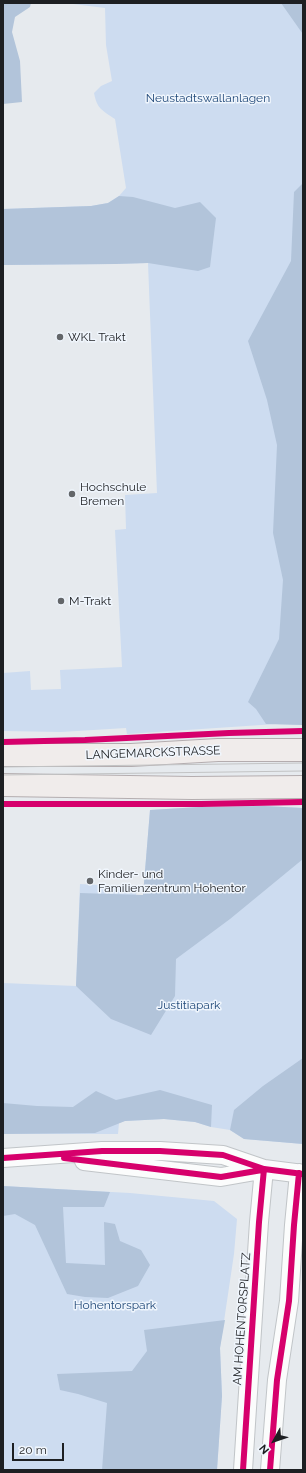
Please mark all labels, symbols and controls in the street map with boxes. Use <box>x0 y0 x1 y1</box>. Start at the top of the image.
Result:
park label: Neustadtswallanlagen <box>146 91 270 105</box>
place label: WKL Trakt <box>68 330 126 344</box>
marker: WKL Trakt <box>55 332 65 342</box>
place label: Hochschule Bremen <box>80 480 146 508</box>
marker: Hochschule Bremen <box>67 489 77 499</box>
place label: M-Trakt <box>69 594 111 608</box>
marker: M-Trakt <box>56 596 66 606</box>
street label: LANGEMARCKSTRASSE <box>85 743 221 763</box>
place label: Kinder- und Familienzentrum Hohentor <box>98 867 246 895</box>
marker: Kinder- und Familienzentrum Hohentor <box>85 876 95 886</box>
park label: Justitiapark <box>158 998 220 1012</box>
street label: AM HOHENTORSPLATZ <box>230 1252 254 1386</box>
park label: Hohentorspark <box>74 1298 156 1312</box>
north arrow <box>254 1421 294 1461</box>
scale bar <box>14 1435 66 1461</box>
text: N <box>257 1442 272 1456</box>
text: 20 m <box>19 1443 47 1457</box>

